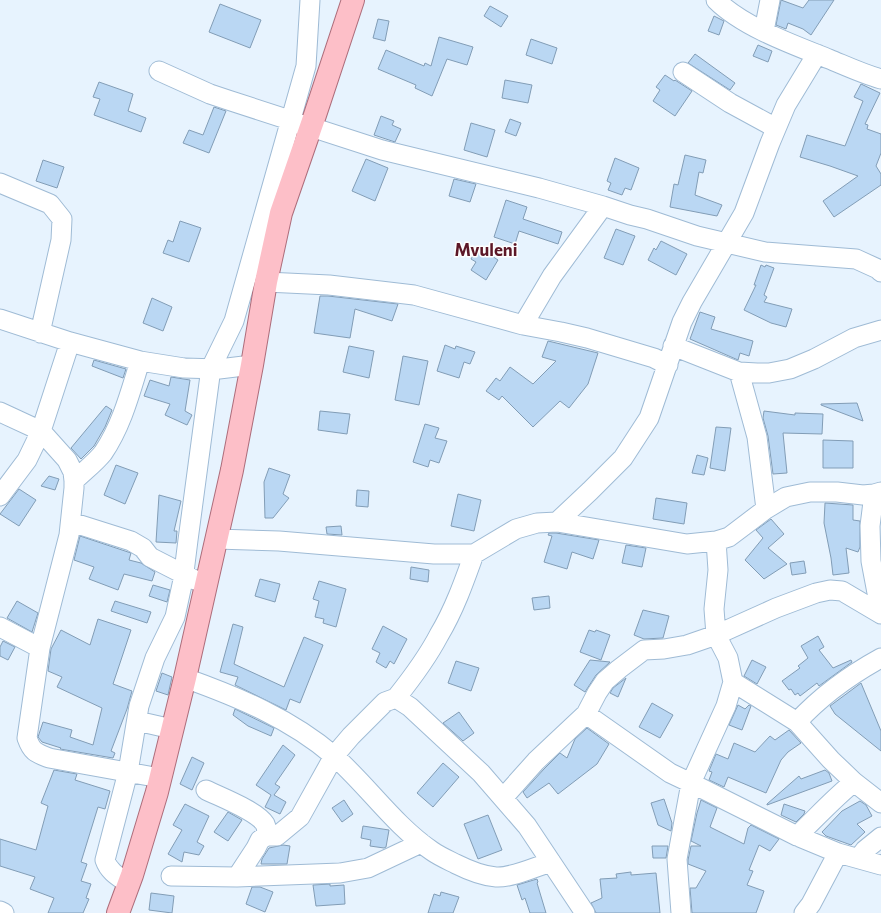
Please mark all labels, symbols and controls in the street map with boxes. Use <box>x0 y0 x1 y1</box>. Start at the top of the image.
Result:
district label: Mvuleni <box>455 239 517 260</box>

